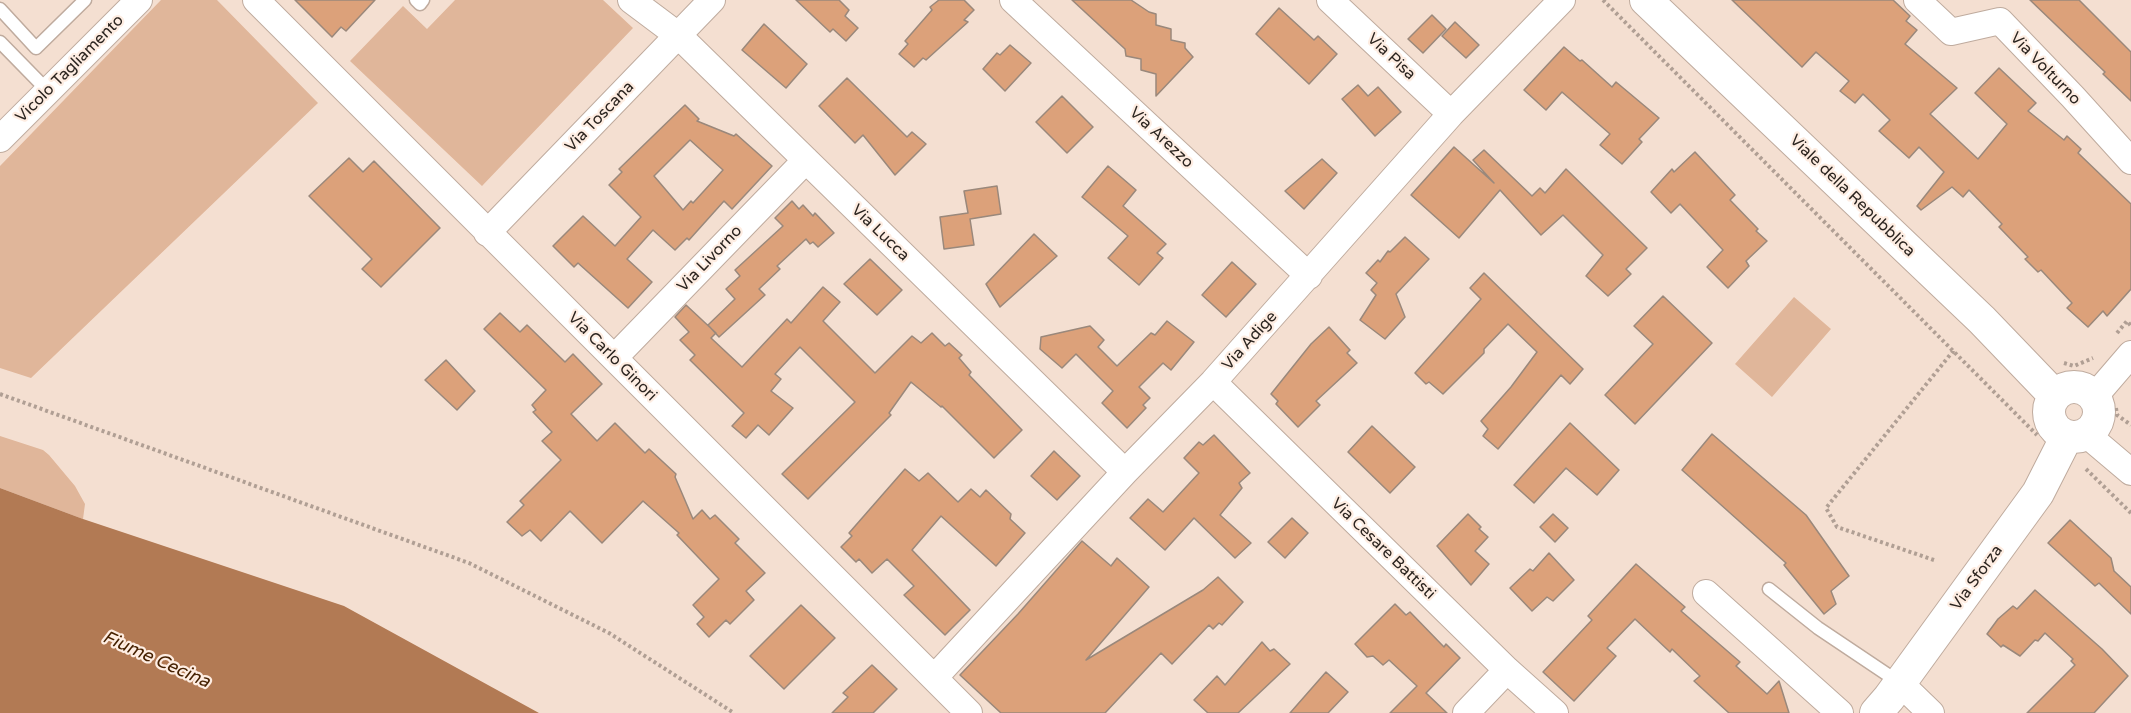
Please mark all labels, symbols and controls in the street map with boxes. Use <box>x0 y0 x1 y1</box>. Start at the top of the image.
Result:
street label: Vicolo Tagliamento <box>12 11 128 127</box>
street label: Via Volturno <box>2006 29 2084 109</box>
street label: Via Pisa <box>1363 30 1419 84</box>
street label: Via Toscana <box>562 78 638 156</box>
street label: Via Arezzo <box>1125 104 1197 172</box>
street label: Viale della Repubblica <box>1785 131 1919 261</box>
street label: Via Lucca <box>847 201 913 265</box>
street label: Via Livorno <box>674 222 746 296</box>
street label: Via Adige <box>1218 307 1282 375</box>
street label: Via Carlo Ginori <box>564 309 660 405</box>
street label: Via Cesare Battisti <box>1327 494 1439 604</box>
street label: Via Sforza <box>1947 542 2007 614</box>
water label: Fiume Cecina <box>99 627 213 693</box>

